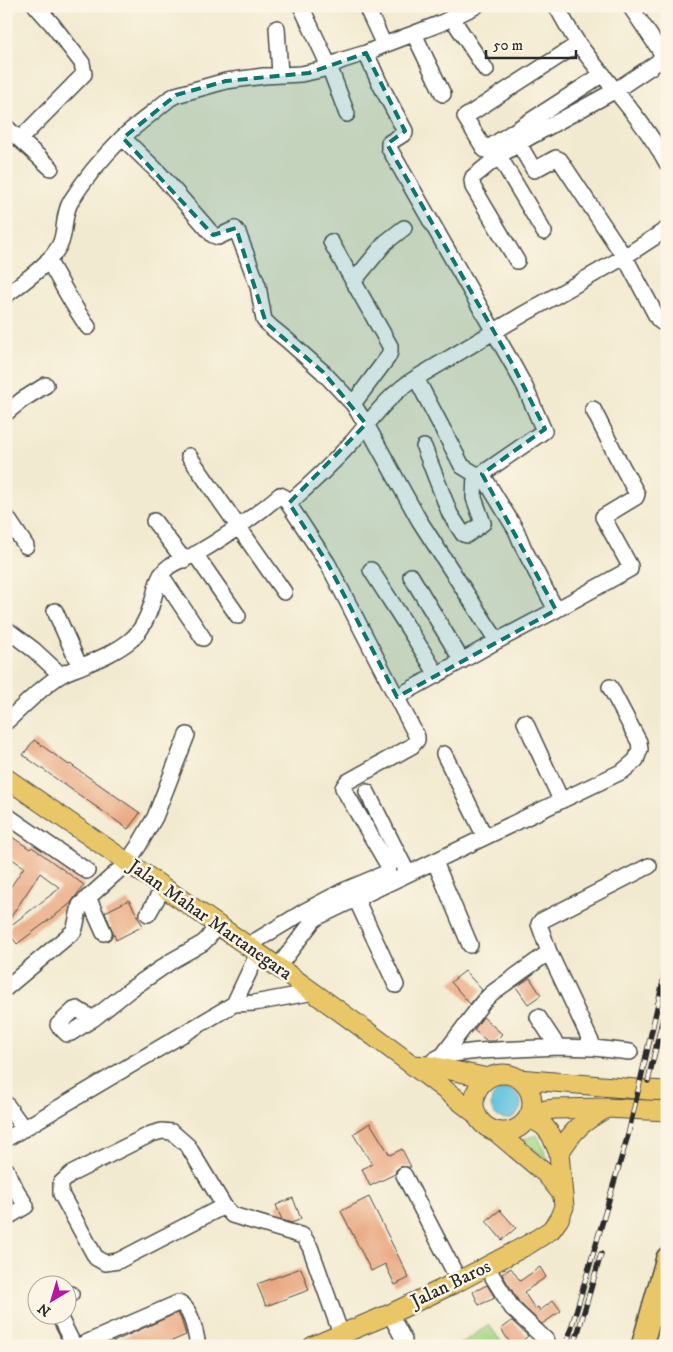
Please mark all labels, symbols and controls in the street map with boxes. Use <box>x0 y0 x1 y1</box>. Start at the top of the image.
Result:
scale bar <box>486 28 576 60</box>
text: 50 m <box>493 36 523 55</box>
street label: Jalan Mahar Martanegara <box>122 854 296 985</box>
street label: Jalan Baros <box>406 1255 495 1314</box>
north arrow <box>28 1274 78 1324</box>
text: N <box>34 1299 55 1320</box>

